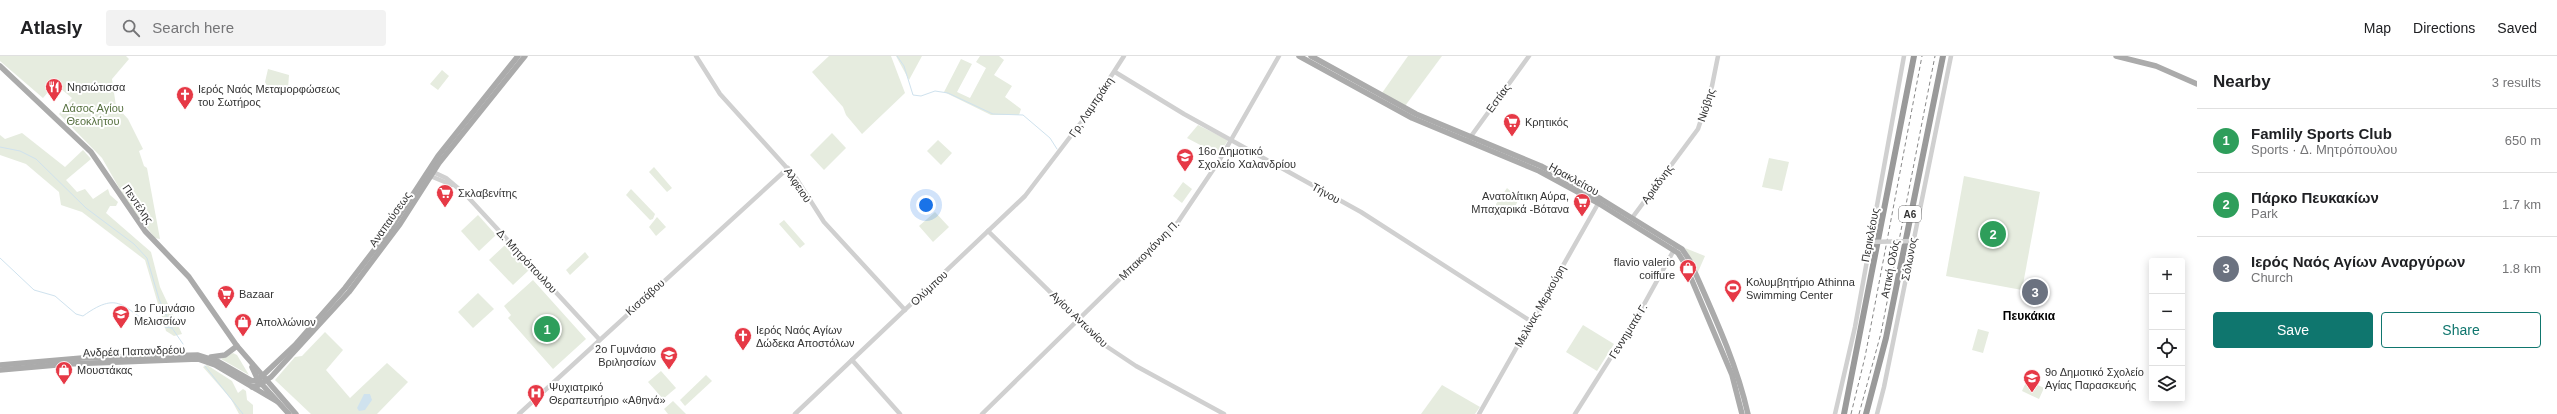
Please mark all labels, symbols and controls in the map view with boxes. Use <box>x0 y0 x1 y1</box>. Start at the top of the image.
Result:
search box <box>106 10 386 46</box>
text: Atlasly <box>20 17 82 38</box>
icon: search <box>120 17 142 39</box>
text: Search here <box>152 19 234 36</box>
text: Map <box>2364 20 2391 36</box>
text: Directions <box>2413 20 2475 36</box>
text: Saved <box>2497 20 2537 36</box>
text: Nearby <box>2213 72 2271 91</box>
street label: Γρ, Λαμπράκη <box>1067 75 1115 139</box>
text: 3 results <box>2492 75 2541 90</box>
restaurant icon: Νησιώτισσα <box>44 77 64 102</box>
place label: Νησιώτισσα <box>67 81 126 93</box>
street label: Εστίας <box>1484 81 1512 115</box>
place label: Ιερός Ναός Μεταμορφώσεως του Σωτήρος <box>198 83 340 108</box>
church icon: Ιερός Ναός Μεταμορφώσεως του Σωτήρος <box>175 85 195 110</box>
street label: Νιόβης <box>1695 87 1717 123</box>
park label: Δάσος Αγίου Θεοκλήτου <box>62 102 124 127</box>
supermarket icon: Κρητικός <box>1502 112 1522 137</box>
place label: Κρητικός <box>1525 116 1568 128</box>
text: Famlily Sports Club <box>2251 125 2392 142</box>
text: 1 <box>2222 133 2230 148</box>
text: 650 m <box>2505 133 2541 148</box>
text: Sports · Δ. Μητρόπουλου <box>2251 142 2397 157</box>
place label: 16ο Δημοτικό Σχολείο Χαλανδρίου <box>1198 145 1296 170</box>
school or university icon: 16ο Δημοτικό Σχολείο Χαλανδρίου <box>1175 147 1195 172</box>
street label: Ηρακλείτου <box>1547 160 1601 198</box>
street label: Αριάδνης <box>1639 162 1675 206</box>
street label: Αλφειού <box>782 165 814 205</box>
street label: Τήνου <box>1310 180 1342 206</box>
street label: Πεντέλης <box>120 182 156 226</box>
supermarket icon: Σκλαβενίτης <box>435 183 455 208</box>
place label: Σκλαβενίτης <box>458 187 517 199</box>
street label: Αναπαύσεως <box>367 189 413 249</box>
text: Πάρκο Πευκακίων <box>2251 189 2379 206</box>
place label: Ανατολίτικη Αύρα, Μπαχαρικά -Βότανα <box>1471 190 1570 215</box>
supermarket icon: Ανατολίτικη Αύρα, Μπαχαρικά -Βότανα <box>1572 192 1592 217</box>
your location <box>916 195 936 215</box>
text: 2 <box>2222 197 2230 212</box>
text: 1.7 km <box>2502 197 2541 212</box>
road number: Α6 <box>1899 206 1921 222</box>
text: Park <box>2251 206 2278 221</box>
street label: Περικλέους <box>1859 207 1881 263</box>
street label: Μπακογιάννη Π. <box>1117 218 1181 282</box>
pin: 2 <box>1980 219 2006 249</box>
street label: Δ. Μητρόπουλου <box>495 227 559 295</box>
street label: Σόλωνος <box>1899 236 1919 282</box>
street label: Αττική Οδός <box>1878 239 1902 299</box>
text: Ιερός Ναός Αγίων Αναργύρων <box>2251 253 2465 270</box>
place label: flavio valerio coiffure <box>1614 256 1675 281</box>
shop icon: flavio valerio coiffure <box>1678 258 1698 283</box>
map controls <box>2149 258 2185 402</box>
button: + <box>2149 258 2185 294</box>
text: 3 <box>2222 261 2230 276</box>
text: 1.8 km <box>2502 261 2541 276</box>
street label: Μελίνας Μερκούρη <box>1512 263 1568 349</box>
street label: Ολύμπου <box>908 268 950 308</box>
text: Church <box>2251 270 2293 285</box>
street label: Κισσάβου <box>623 276 667 318</box>
place label: Κολυμβητήριο Athinna Swimming Center <box>1746 276 1856 301</box>
pin: 3 <box>2022 277 2048 307</box>
sports icon: Κολυμβητήριο Athinna Swimming Center <box>1723 278 1743 303</box>
supermarket icon: Bazaar <box>216 284 236 309</box>
place label: Bazaar <box>239 288 274 300</box>
street label: Αγίου Αντωνίου <box>1048 289 1110 349</box>
button: − <box>2149 294 2185 330</box>
street label: Γεννηματά Γ. <box>1606 301 1650 361</box>
place label: 1ο Γυμνάσιο Μελισσίων <box>134 302 195 327</box>
school or university icon: 1ο Γυμνάσιο Μελισσίων <box>111 304 131 329</box>
district label: Πευκάκια <box>2003 309 2056 323</box>
shop icon: Απολλώνιον <box>233 312 253 337</box>
button: Save <box>2213 312 2373 348</box>
button: Share <box>2381 312 2541 348</box>
pin: 1 <box>534 314 560 344</box>
place label: Απολλώνιον <box>256 316 316 328</box>
place label: Ιερός Ναός Αγίων Δώδεκα Αποστόλων <box>756 324 855 349</box>
church icon: Ιερός Ναός Αγίων Δώδεκα Αποστόλων <box>733 326 753 351</box>
button: locate <box>2149 330 2185 366</box>
street label: Ανδρέα Παπανδρέου <box>83 343 185 359</box>
place label: 2ο Γυμνάσιο Βριλησσίων <box>595 343 656 368</box>
school or university icon: 2ο Γυμνάσιο Βριλησσίων <box>659 345 679 370</box>
shop icon: Μουστάκας <box>54 360 74 385</box>
place label: Μουστάκας <box>77 364 133 376</box>
place label: 9ο Δημοτικό Σχολείο Αγίας Παρασκευής <box>2045 366 2144 391</box>
button: layers <box>2149 366 2185 402</box>
school or university icon: 9ο Δημοτικό Σχολείο Αγίας Παρασκευής <box>2022 368 2042 393</box>
place label: Ψυχιατρικό Θεραπευτήριο «Αθηνά» <box>549 381 666 406</box>
hospital icon: Ψυχιατρικό Θεραπευτήριο «Αθηνά» <box>526 383 546 408</box>

